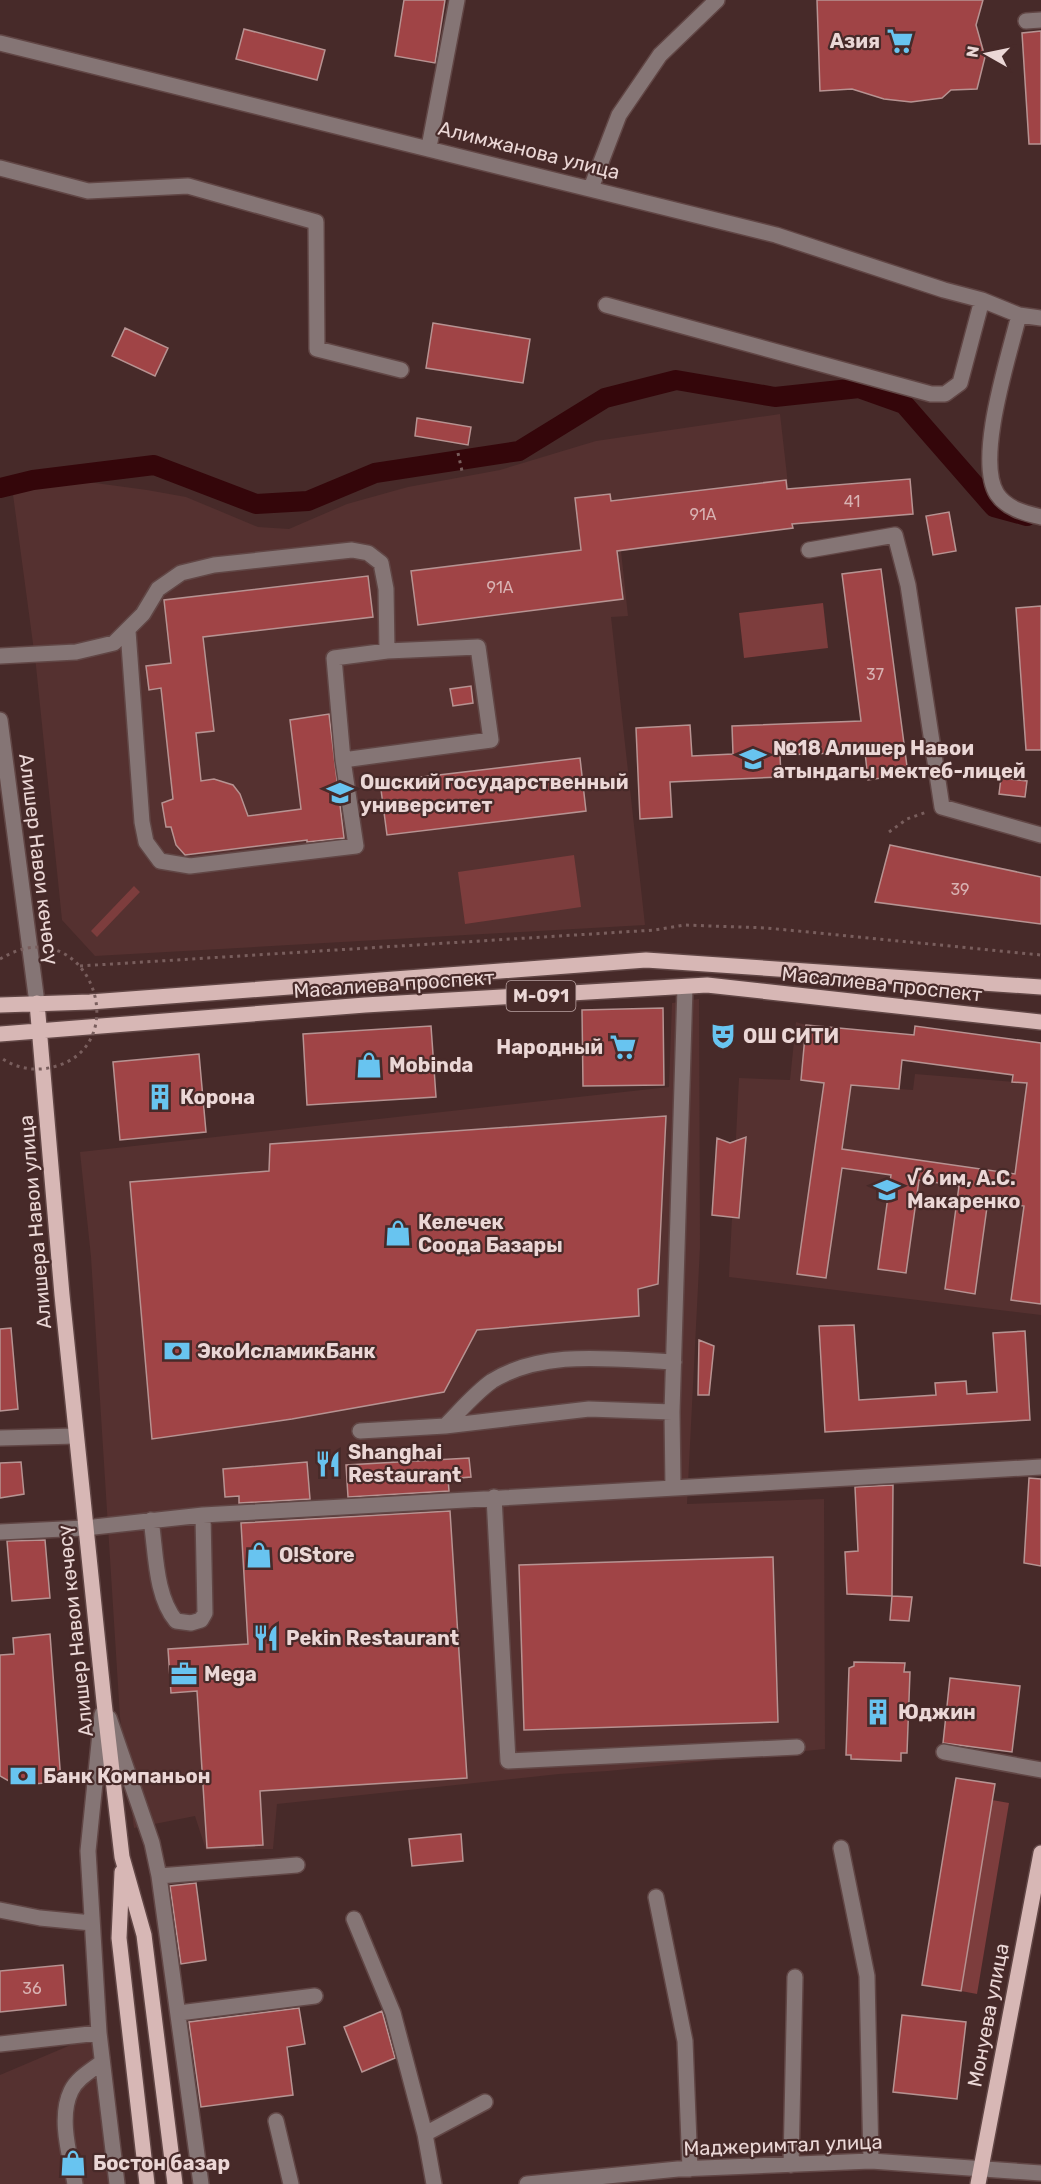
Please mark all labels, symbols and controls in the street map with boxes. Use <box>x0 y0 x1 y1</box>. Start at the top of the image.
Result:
north arrow <box>957 24 1017 84</box>
supermarket icon: Азия <box>885 26 915 56</box>
place label: Азия <box>830 29 880 53</box>
text: N <box>962 45 983 59</box>
street label: Алимжанова улица <box>436 116 622 184</box>
house number: 41 <box>844 492 860 511</box>
house number: 91А <box>689 505 717 524</box>
house number: 91А <box>486 578 514 597</box>
house number: 37 <box>866 665 884 684</box>
place label: №18 Алишер Навои атындагы мектеб-лицей <box>773 736 1026 783</box>
school or university icon: №18 Алишер Навои атындагы мектеб-лицей <box>738 744 768 774</box>
street label: Алишер Навои көчөсү <box>14 752 64 966</box>
place label: Ошский государственный университет <box>360 770 629 817</box>
school or university icon: Ошский государственный университет <box>325 778 355 808</box>
house number: 39 <box>950 880 970 899</box>
street label: Масалиева проспект <box>781 962 983 1006</box>
street label: Масалиева проспект <box>293 965 495 1003</box>
road number: М-091 <box>506 981 576 1011</box>
theatre icon: ОШ СИТИ <box>708 1021 738 1051</box>
place label: ОШ СИТИ <box>743 1024 839 1048</box>
supermarket icon: Народный <box>608 1032 638 1062</box>
place label: Народный <box>496 1035 603 1059</box>
shop icon: Mobinda <box>354 1050 384 1080</box>
place label: Mobinda <box>389 1053 473 1077</box>
building icon: Корона <box>145 1082 175 1112</box>
place label: Корона <box>180 1085 255 1109</box>
street label: Алишера Навои улица <box>14 1114 56 1330</box>
place label: √6 им, А.С. Макаренко <box>907 1166 1020 1213</box>
school or university icon: √6 им, А.С. Макаренко <box>872 1175 902 1205</box>
place label: Келечек Соода Базары <box>418 1210 563 1257</box>
shop icon: Келечек Соода Базары <box>383 1218 413 1248</box>
bank icon: ЭкоИсламикБанк <box>162 1336 192 1366</box>
place label: ЭкоИсламикБанк <box>197 1339 376 1363</box>
place label: Shanghai Restaurant <box>348 1440 461 1487</box>
restaurant icon: Shanghai Restaurant <box>313 1449 343 1479</box>
street label: Алишер Навои көчөсү <box>52 1524 98 1738</box>
shop icon: O!Store <box>244 1540 274 1570</box>
place label: O!Store <box>279 1543 355 1567</box>
restaurant icon: Pekin Restaurant <box>251 1623 281 1653</box>
place label: Pekin Restaurant <box>286 1626 459 1650</box>
office icon: Mega <box>169 1659 199 1689</box>
place label: Mega <box>204 1662 257 1686</box>
building icon: Юджин <box>863 1697 893 1727</box>
place label: Юджин <box>898 1700 976 1724</box>
bank icon: Банк Компаньон <box>8 1761 38 1791</box>
place label: Банк Компаньон <box>43 1764 211 1788</box>
street label: Монуева улица <box>962 1941 1014 2089</box>
house number: 36 <box>22 1979 42 1998</box>
street label: Маджеримтал улица <box>683 2130 883 2160</box>
shop icon: Бостон базар <box>58 2148 88 2178</box>
place label: Бостон базар <box>93 2151 230 2175</box>

